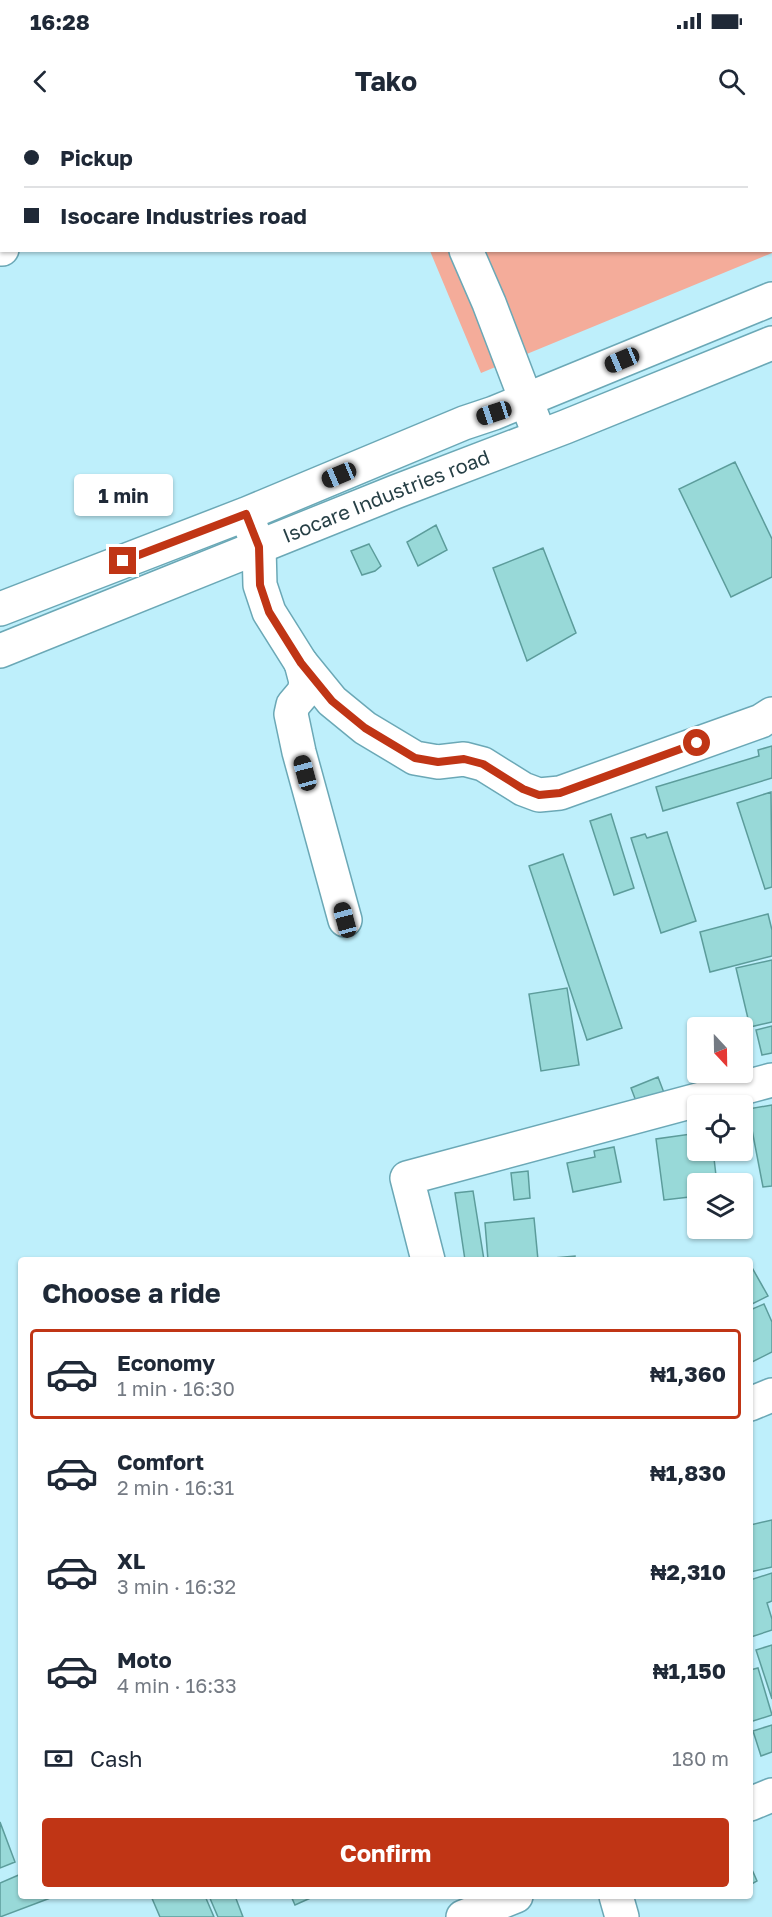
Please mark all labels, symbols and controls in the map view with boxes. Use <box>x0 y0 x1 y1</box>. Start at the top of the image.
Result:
text: 16:28 <box>30 8 90 35</box>
icon: back <box>24 65 57 98</box>
text: Tako <box>355 65 417 97</box>
icon: search <box>715 65 748 98</box>
text: Pickup <box>60 144 133 171</box>
text: Isocare Industries road <box>60 202 307 229</box>
car <box>602 345 642 375</box>
car <box>474 399 514 427</box>
street label: Isocare Industries road <box>279 444 493 547</box>
car <box>319 460 359 490</box>
callout: 1 min <box>74 474 172 516</box>
text: 1 min <box>98 483 149 507</box>
route end <box>109 547 136 574</box>
route start <box>683 729 710 756</box>
car <box>292 753 318 793</box>
car <box>332 900 358 940</box>
north arrow <box>687 1017 753 1083</box>
map controls <box>687 1017 753 1239</box>
button: locate <box>687 1095 753 1161</box>
button: layers <box>687 1173 753 1239</box>
text: Choose a ride <box>42 1277 221 1309</box>
icon: car <box>45 1347 99 1401</box>
text: Economy <box>117 1349 215 1376</box>
text: ₦1,360 <box>650 1360 726 1387</box>
text: 1 min · 16:30 <box>117 1376 235 1400</box>
icon: car <box>45 1446 99 1500</box>
text: Comfort <box>117 1448 204 1475</box>
text: ₦1,830 <box>650 1459 726 1486</box>
text: 2 min · 16:31 <box>117 1475 234 1499</box>
icon: car <box>45 1545 99 1599</box>
text: XL <box>117 1547 145 1574</box>
text: ₦2,310 <box>651 1558 726 1585</box>
text: 3 min · 16:32 <box>117 1574 236 1598</box>
icon: car <box>45 1644 99 1698</box>
text: Moto <box>117 1646 172 1673</box>
text: ₦1,150 <box>653 1657 726 1684</box>
text: 4 min · 16:33 <box>117 1673 237 1697</box>
icon: cash <box>42 1742 75 1775</box>
text: Cash <box>90 1745 143 1772</box>
text: 180 m <box>672 1746 729 1770</box>
button: Confirm <box>42 1818 729 1887</box>

